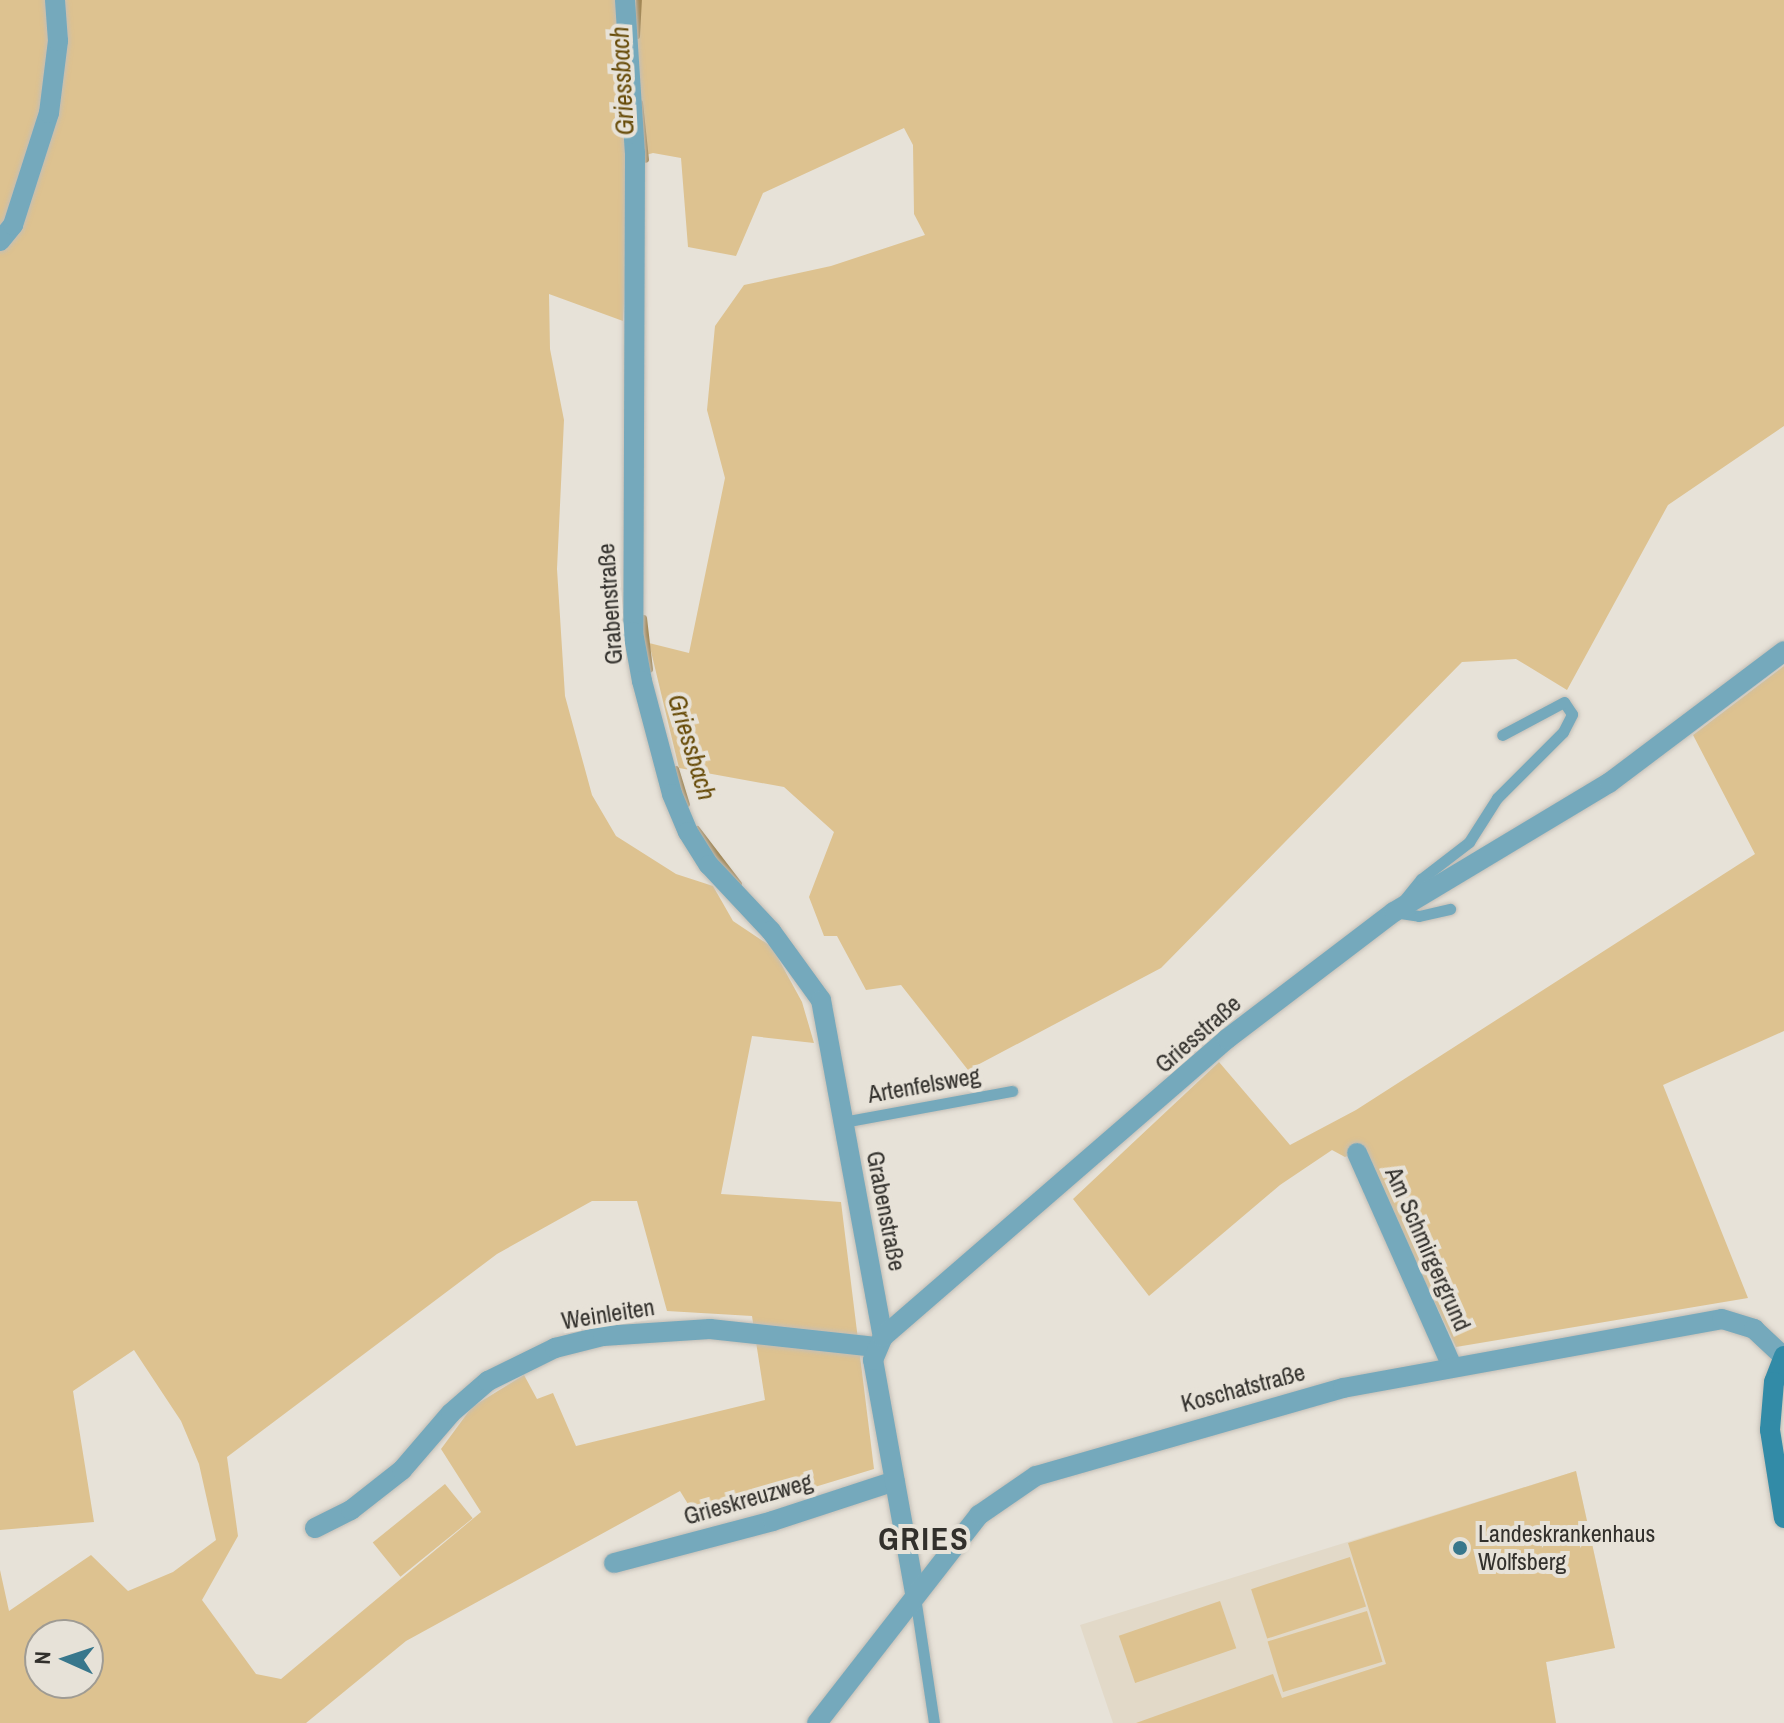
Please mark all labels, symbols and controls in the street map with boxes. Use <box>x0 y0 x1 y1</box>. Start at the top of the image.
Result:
water label: Griessbach <box>604 26 640 136</box>
street label: Grabenstraße <box>591 542 629 666</box>
water label: Griessbach <box>661 690 723 804</box>
street label: Griesstraße <box>1149 989 1247 1079</box>
street label: Artenfelsweg <box>865 1061 983 1109</box>
street label: Grabenstraße <box>860 1149 912 1273</box>
street label: Am Schmirgergrund <box>1379 1163 1477 1335</box>
street label: Weinleiten <box>559 1292 657 1336</box>
street label: Koschatstraße <box>1178 1358 1308 1418</box>
street label: Grieskreuzweg <box>680 1467 816 1531</box>
district label: GRIES <box>878 1520 970 1558</box>
place label: Landeskrankenhaus Wolfsberg <box>1478 1520 1655 1576</box>
marker: Landeskrankenhaus Wolfsberg <box>1449 1537 1471 1559</box>
north arrow <box>24 1619 104 1699</box>
text: N <box>27 1651 57 1665</box>

